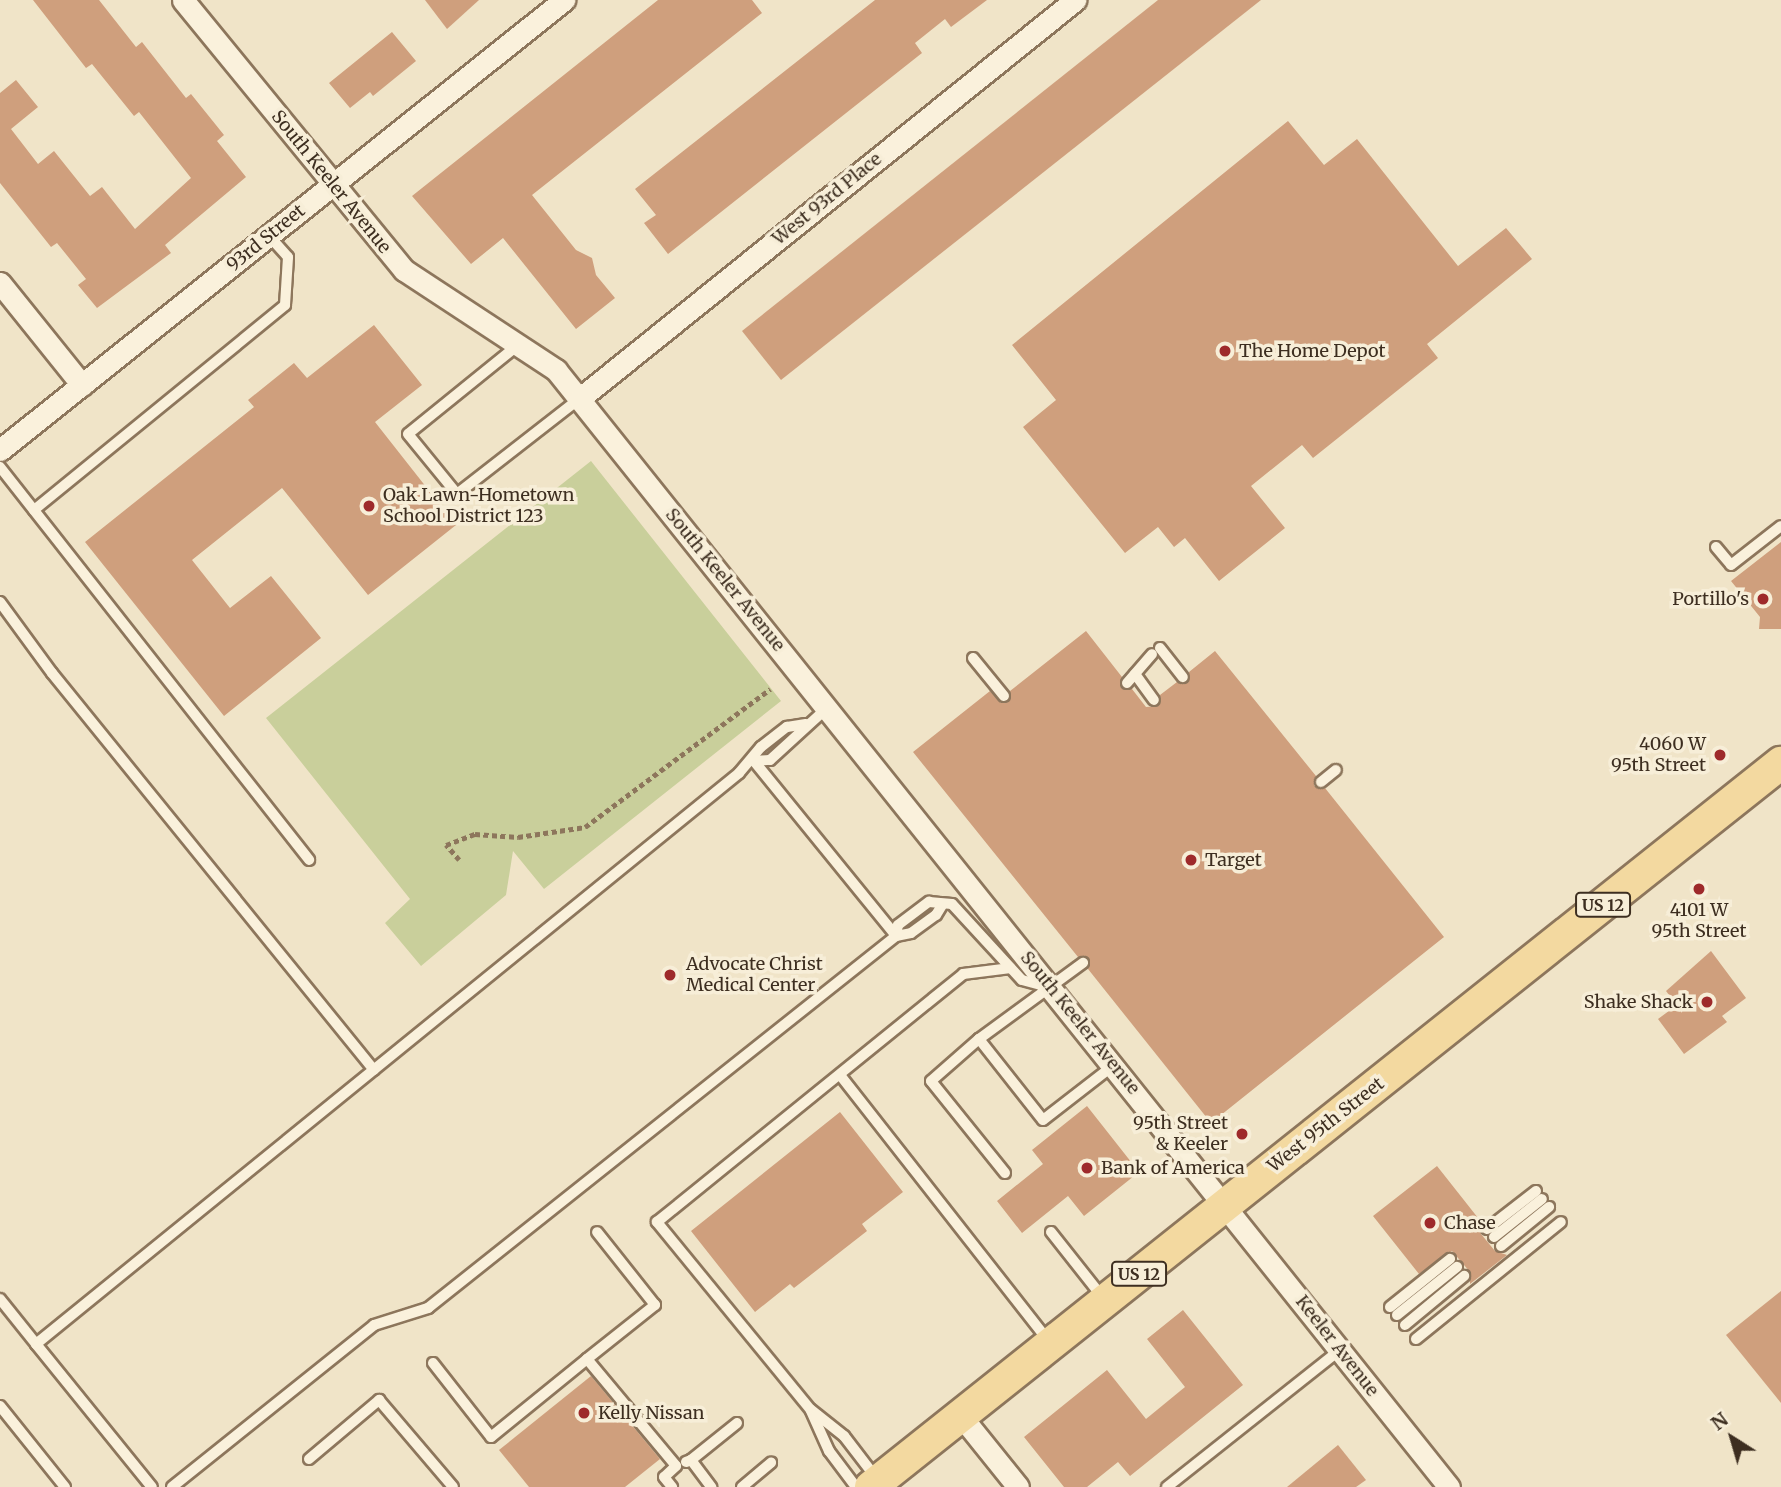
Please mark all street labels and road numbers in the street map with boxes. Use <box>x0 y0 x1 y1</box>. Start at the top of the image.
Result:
street label: South Keeler Avenue <box>267 106 395 258</box>
street label: West 93rd Place <box>768 148 886 250</box>
street label: 93rd Street <box>223 200 309 276</box>
street label: South Keeler Avenue <box>661 504 789 656</box>
road number: US 12 <box>1575 892 1631 917</box>
street label: South Keeler Avenue <box>1016 947 1144 1099</box>
street label: West 95th Street <box>1263 1073 1389 1177</box>
road number: US 12 <box>1111 1262 1167 1286</box>
street label: Keeler Avenue <box>1291 1291 1383 1401</box>

